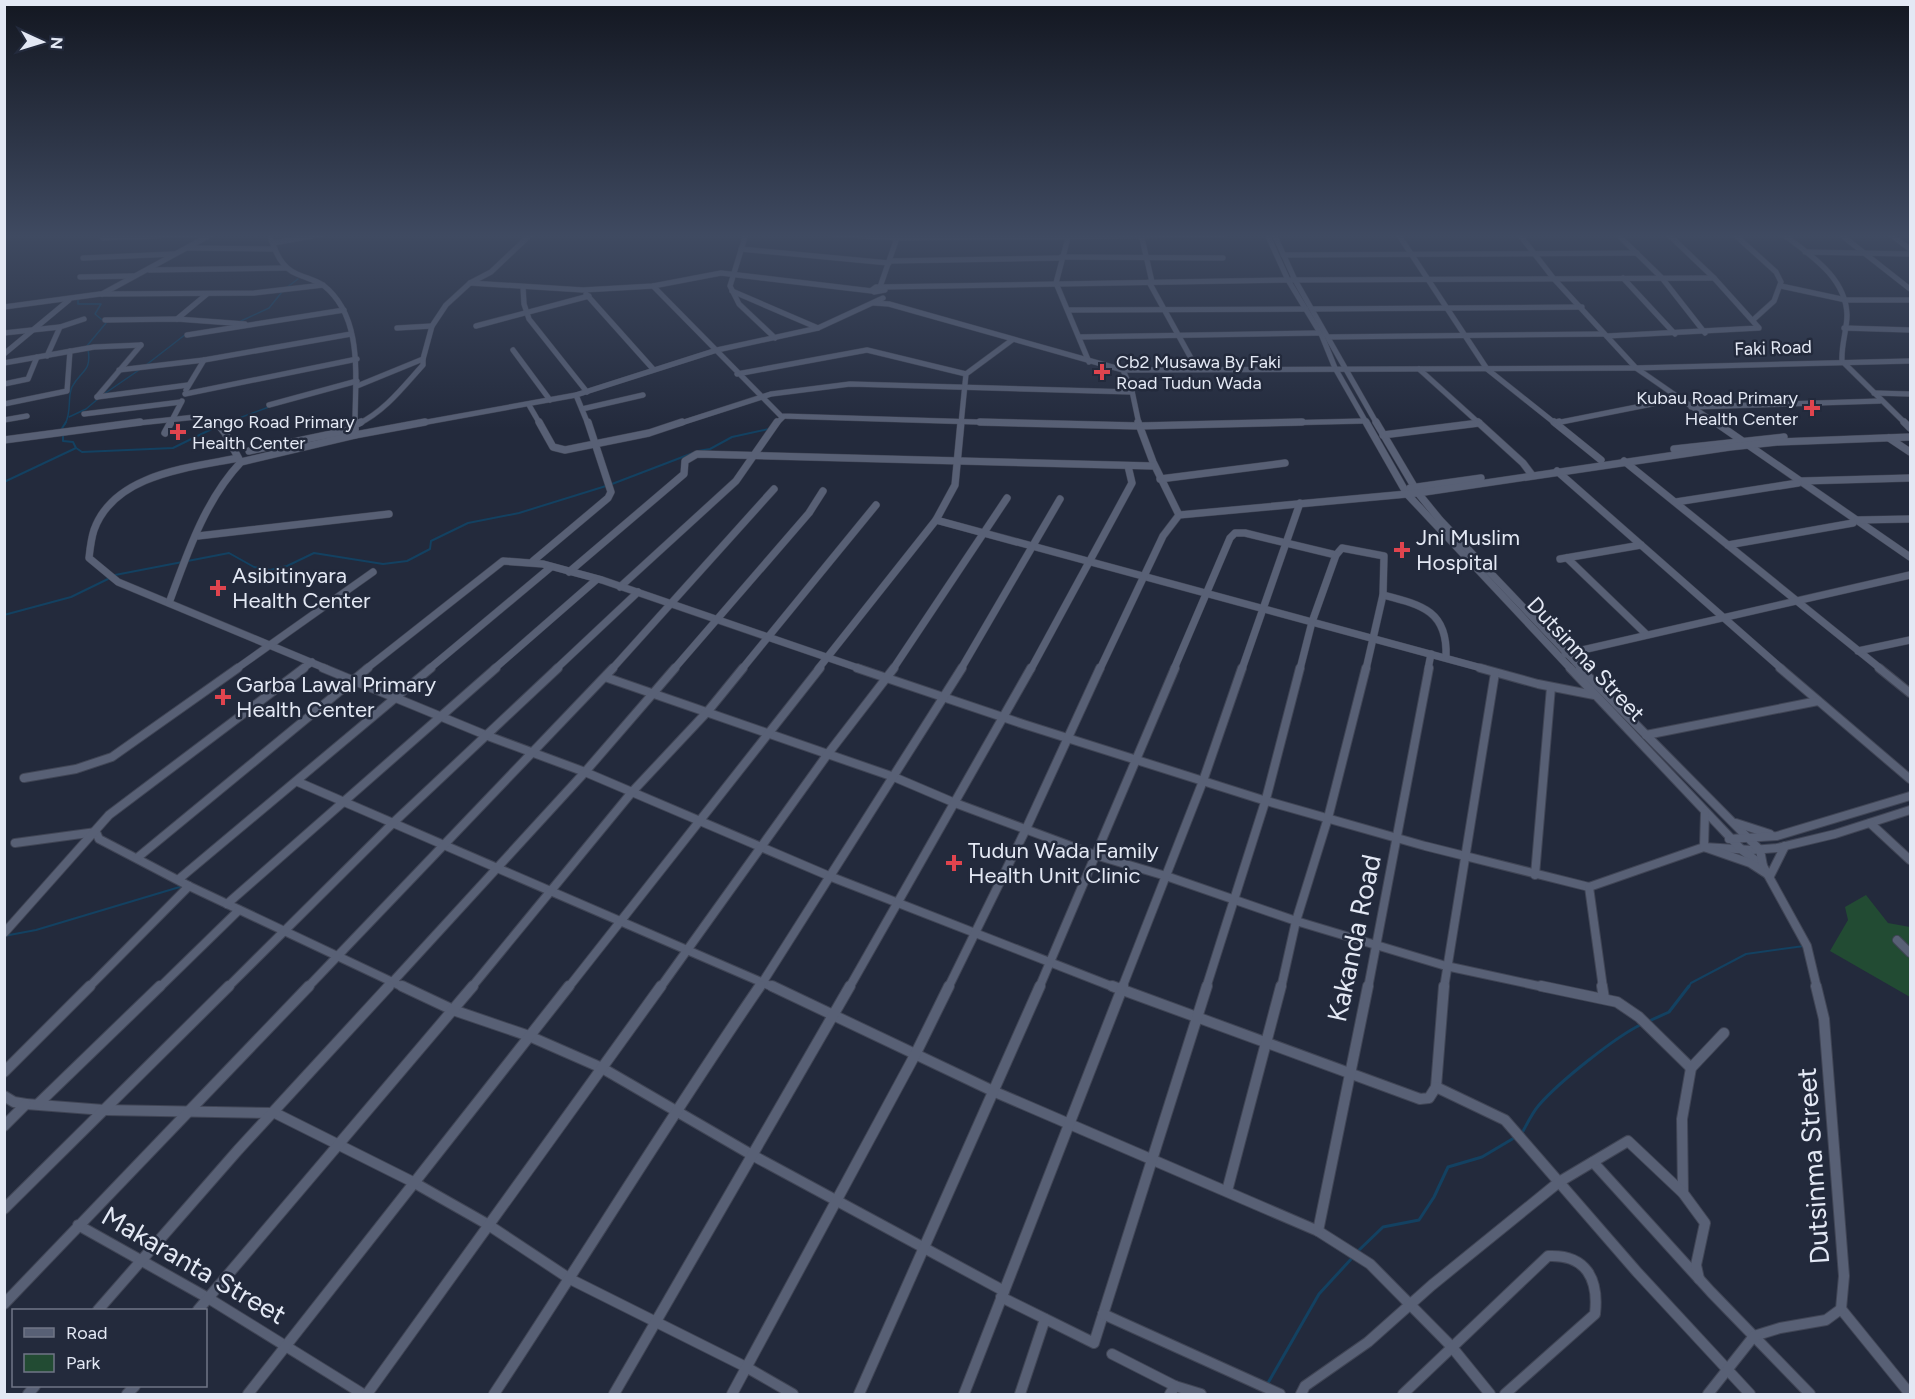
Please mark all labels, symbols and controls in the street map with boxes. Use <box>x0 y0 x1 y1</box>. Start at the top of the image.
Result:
north arrow <box>12 12 72 72</box>
text: N <box>47 36 66 50</box>
street label: Faki Road <box>1734 336 1812 360</box>
place label: Cb2 Musawa By Faki Road Tudun Wada <box>1116 351 1281 394</box>
marker: Cb2 Musawa By Faki Road Tudun Wada <box>1093 363 1111 381</box>
place label: Kubau Road Primary Health Center <box>1636 387 1799 430</box>
marker: Kubau Road Primary Health Center <box>1803 399 1821 417</box>
place label: Zango Road Primary Health Center <box>192 411 355 454</box>
marker: Zango Road Primary Health Center <box>169 423 187 441</box>
place label: Jni Muslim Hospital <box>1416 524 1520 576</box>
marker: Jni Muslim Hospital <box>1393 541 1411 559</box>
place label: Asibitinyara Health Center <box>232 562 371 614</box>
marker: Asibitinyara Health Center <box>209 579 227 597</box>
street label: Dutsinma Street <box>1521 591 1651 727</box>
place label: Garba Lawal Primary Health Center <box>236 671 436 723</box>
marker: Garba Lawal Primary Health Center <box>214 688 232 706</box>
place label: Tudun Wada Family Health Unit Clinic <box>968 837 1159 889</box>
street label: Kakanda Road <box>1320 851 1388 1025</box>
marker: Tudun Wada Family Health Unit Clinic <box>945 854 963 872</box>
street label: Dutsinma Street <box>1790 1067 1836 1265</box>
street label: Makaranta Street <box>96 1199 292 1331</box>
legend <box>12 1309 207 1387</box>
text: Road <box>66 1322 107 1344</box>
text: Park <box>66 1352 101 1374</box>

